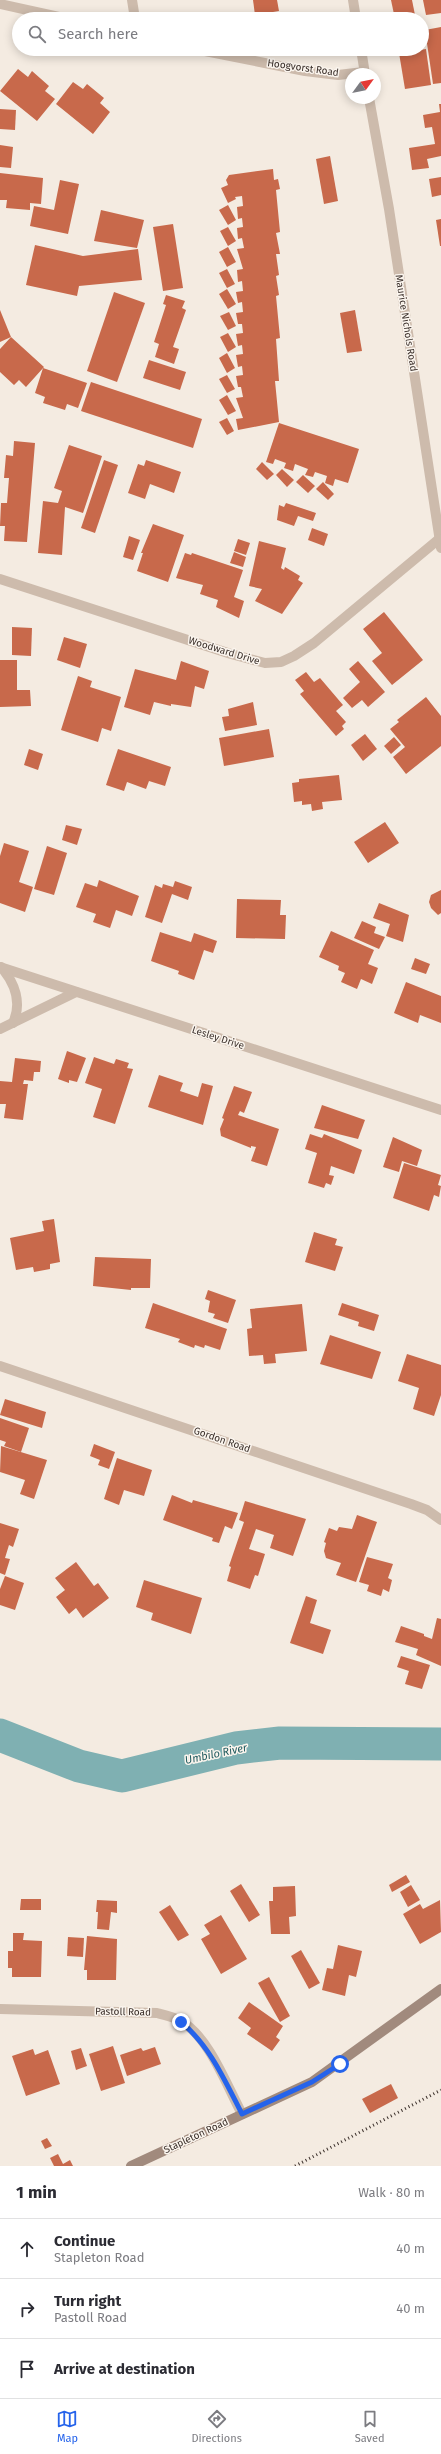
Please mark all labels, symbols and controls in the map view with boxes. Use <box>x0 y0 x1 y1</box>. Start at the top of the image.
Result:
search box <box>12 12 429 56</box>
icon: search <box>26 23 48 45</box>
text: Search here <box>58 25 138 43</box>
street label: Hoogvorst Road <box>266 57 340 79</box>
north arrow <box>345 68 381 104</box>
street label: Maurice Nichols Road <box>392 274 420 372</box>
street label: Woodward Drive <box>187 634 261 668</box>
street label: Lesley Drive <box>190 1024 246 1052</box>
street label: Gordon Road <box>192 1425 252 1455</box>
water label: Umbilo River <box>184 1741 249 1767</box>
street label: Pastoll Road <box>95 2006 151 2018</box>
route end <box>172 2013 190 2031</box>
route start <box>331 2055 349 2073</box>
street label: Stapleton Road <box>162 2116 230 2156</box>
text: 1 min <box>16 2182 57 2203</box>
text: Walk · 80 m <box>358 2185 425 2200</box>
text: Continue <box>54 2232 115 2250</box>
icon: ahead <box>16 2238 38 2260</box>
text: 40 m <box>396 2241 425 2256</box>
text: Stapleton Road <box>54 2250 144 2265</box>
text: Turn right <box>54 2292 121 2310</box>
icon: right <box>16 2298 38 2320</box>
text: 40 m <box>396 2301 425 2316</box>
text: Pastoll Road <box>54 2310 127 2325</box>
icon: arrive <box>16 2358 38 2380</box>
text: Arrive at destination <box>54 2360 195 2378</box>
tab: Map <box>56 2408 78 2445</box>
tab: Directions <box>191 2408 242 2445</box>
tab: Saved <box>355 2408 385 2445</box>

